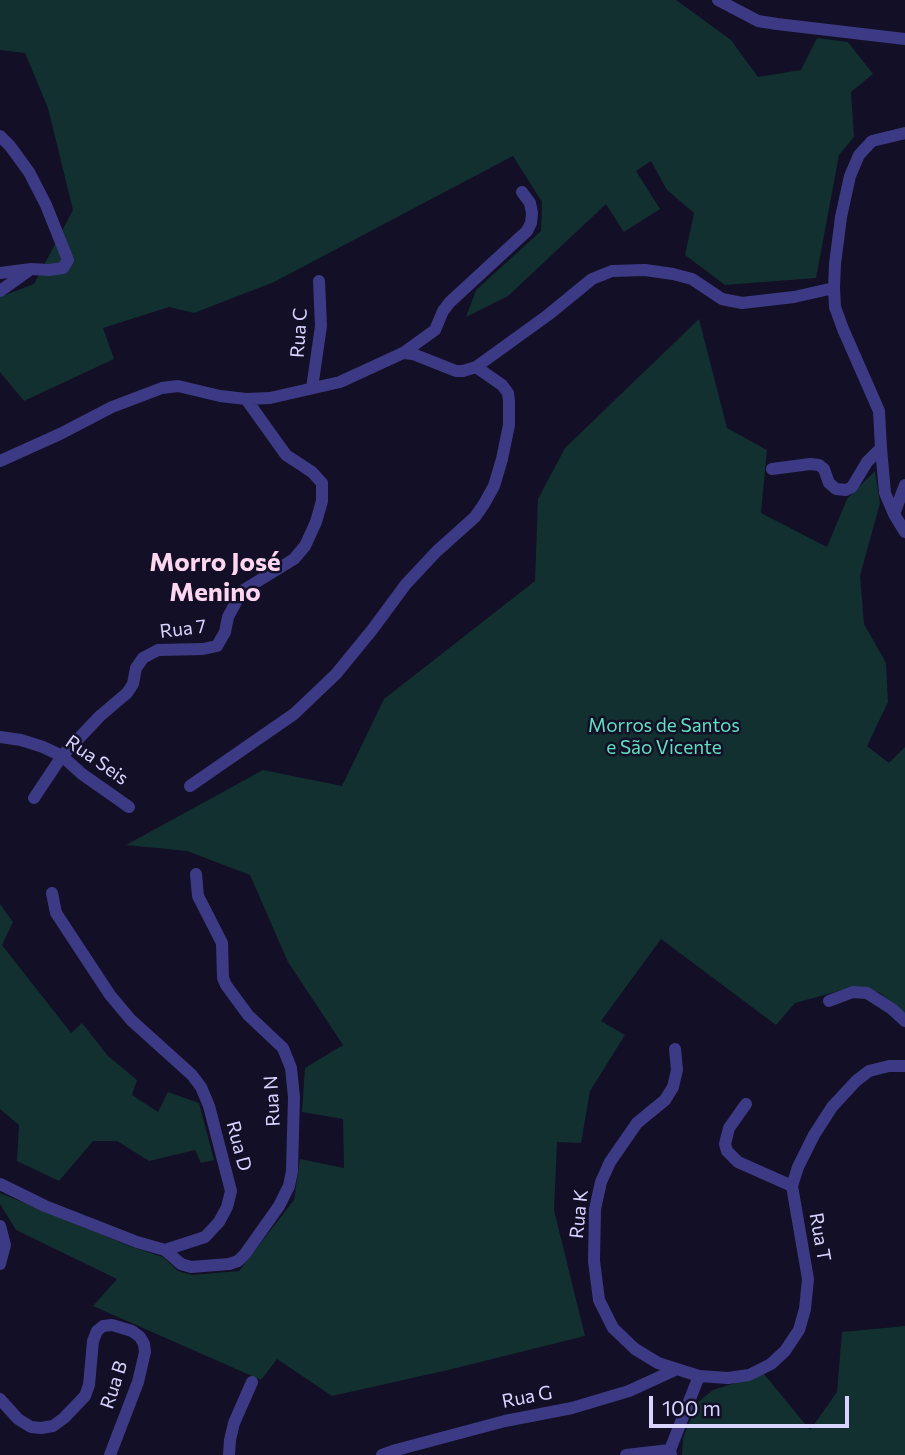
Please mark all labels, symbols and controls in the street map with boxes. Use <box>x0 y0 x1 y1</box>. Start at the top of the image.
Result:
street label: Rua C <box>286 307 312 359</box>
district label: Morro José Menino <box>149 546 281 608</box>
street label: Rua 7 <box>158 615 208 643</box>
park label: Morros de Santos e São Vicente <box>588 715 740 759</box>
street label: Rua Seis <box>61 730 133 790</box>
street label: Rua N <box>259 1075 285 1127</box>
street label: Rua D <box>221 1119 257 1173</box>
street label: Rua K <box>565 1188 593 1240</box>
street label: Rua T <box>805 1211 835 1263</box>
street label: Rua B <box>96 1358 132 1412</box>
street label: Rua G <box>500 1381 554 1413</box>
scale bar <box>653 1382 852 1426</box>
text: 100 m <box>662 1395 721 1420</box>

